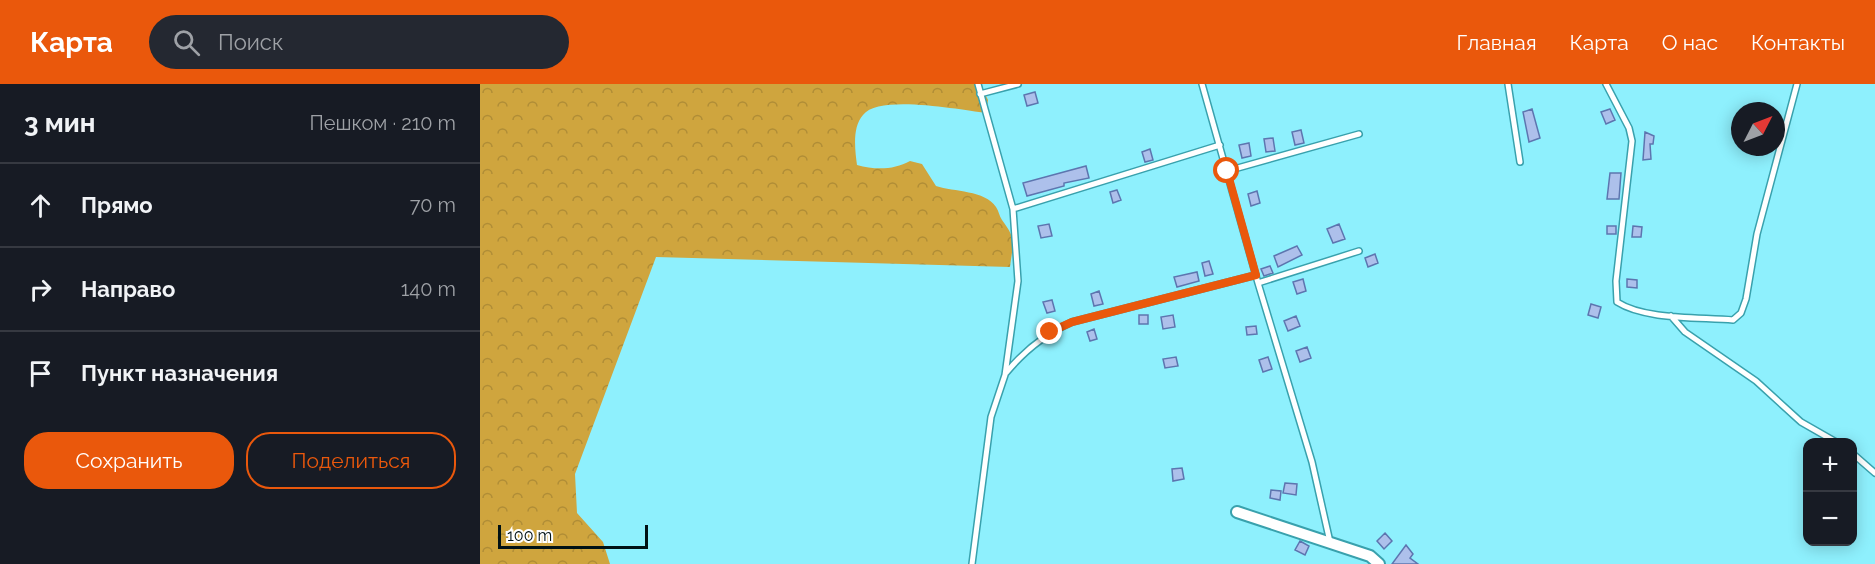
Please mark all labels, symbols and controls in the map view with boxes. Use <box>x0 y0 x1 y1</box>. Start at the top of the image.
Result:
search box <box>149 15 569 69</box>
text: Карта <box>30 26 113 59</box>
icon: search <box>170 26 203 59</box>
text: Поиск <box>218 29 283 55</box>
text: Главная <box>1457 30 1537 55</box>
text: Карта <box>1570 30 1629 55</box>
text: О нас <box>1662 30 1718 55</box>
text: Контакты <box>1751 30 1845 55</box>
north arrow <box>1731 102 1785 156</box>
text: 3 мин <box>24 108 95 138</box>
text: Пешком · 210 m <box>310 111 456 135</box>
route start <box>1213 157 1239 183</box>
icon: ahead <box>24 189 57 222</box>
text: Прямо <box>81 192 153 218</box>
text: 70 m <box>410 193 456 217</box>
icon: right <box>24 273 57 306</box>
text: Направо <box>81 276 175 302</box>
text: 140 m <box>401 277 456 301</box>
route end <box>1036 318 1062 344</box>
icon: arrive <box>24 357 57 390</box>
text: Пункт назначения <box>81 360 278 386</box>
button: Сохранить <box>24 432 234 489</box>
button: Поделиться <box>246 432 456 489</box>
map controls <box>1803 438 1857 546</box>
button: + <box>1803 438 1857 492</box>
button: − <box>1803 492 1857 546</box>
scale bar <box>498 522 648 550</box>
text: 100 m <box>507 526 552 545</box>

